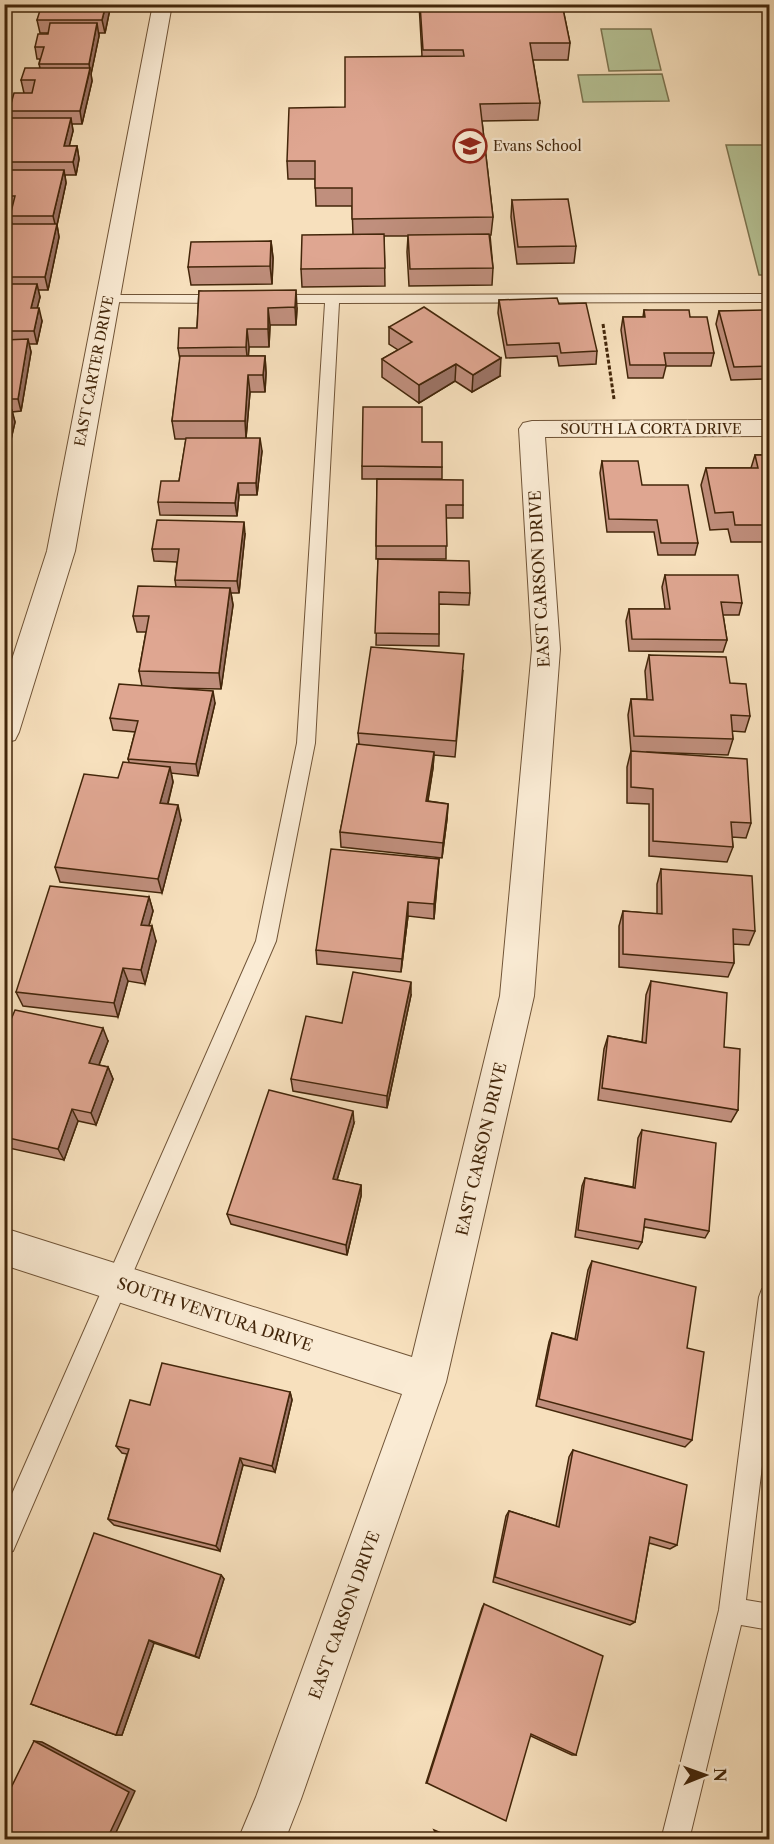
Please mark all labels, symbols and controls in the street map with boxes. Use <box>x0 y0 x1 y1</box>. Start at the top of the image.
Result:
school or university icon: Evans School <box>452 128 488 164</box>
place label: Evans School <box>493 137 582 155</box>
street label: EAST CARTER DRIVE <box>71 294 117 448</box>
street label: SOUTH LA CORTA DRIVE <box>560 420 742 438</box>
street label: EAST CARSON DRIVE <box>524 490 554 668</box>
street label: EAST CARSON DRIVE <box>451 1060 511 1238</box>
street label: SOUTH VENTURA DRIVE <box>114 1273 316 1355</box>
street label: EAST CARSON DRIVE <box>304 1528 384 1702</box>
north arrow <box>675 1745 735 1805</box>
text: N <box>710 1768 730 1782</box>

